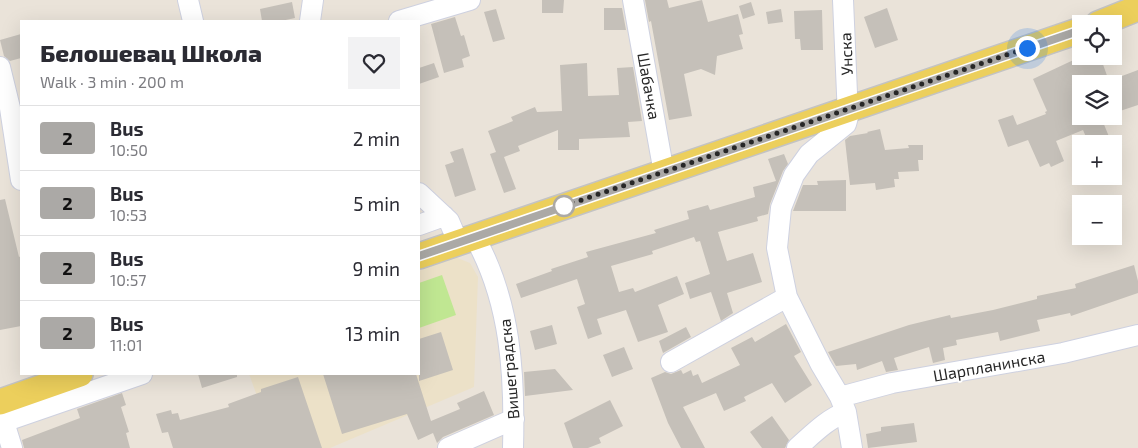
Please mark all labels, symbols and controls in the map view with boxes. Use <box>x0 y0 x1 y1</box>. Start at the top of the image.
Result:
map controls <box>1072 15 1122 245</box>
button: locate <box>1072 15 1122 65</box>
street label: Унска <box>835 32 856 76</box>
your location <box>1015 36 1040 61</box>
button: heart <box>348 37 400 89</box>
text: Белошевац Школа <box>40 38 262 67</box>
street label: Шабачка <box>634 51 665 121</box>
text: Walk · 3 min · 200 m <box>40 72 184 91</box>
button: layers <box>1072 75 1122 125</box>
text: Bus <box>110 117 144 140</box>
text: 2 <box>62 127 73 149</box>
text: 2 min <box>353 127 400 150</box>
button: + <box>1072 135 1122 185</box>
text: 10:50 <box>110 140 148 159</box>
text: Bus <box>110 182 144 205</box>
text: 2 <box>62 192 73 214</box>
text: 5 min <box>353 192 400 215</box>
unlabelled marker <box>553 195 575 217</box>
button: − <box>1072 195 1122 245</box>
text: 10:53 <box>110 205 147 224</box>
text: Bus <box>110 247 144 270</box>
text: 2 <box>62 257 73 279</box>
text: 9 min <box>352 257 400 280</box>
text: 10:57 <box>110 270 147 289</box>
text: Bus <box>110 312 144 335</box>
street label: Вишеградска <box>495 318 522 420</box>
text: 2 <box>62 322 73 344</box>
text: 13 min <box>345 322 400 345</box>
text: 11:01 <box>110 335 143 354</box>
street label: Шарпланинска <box>931 346 1046 385</box>

